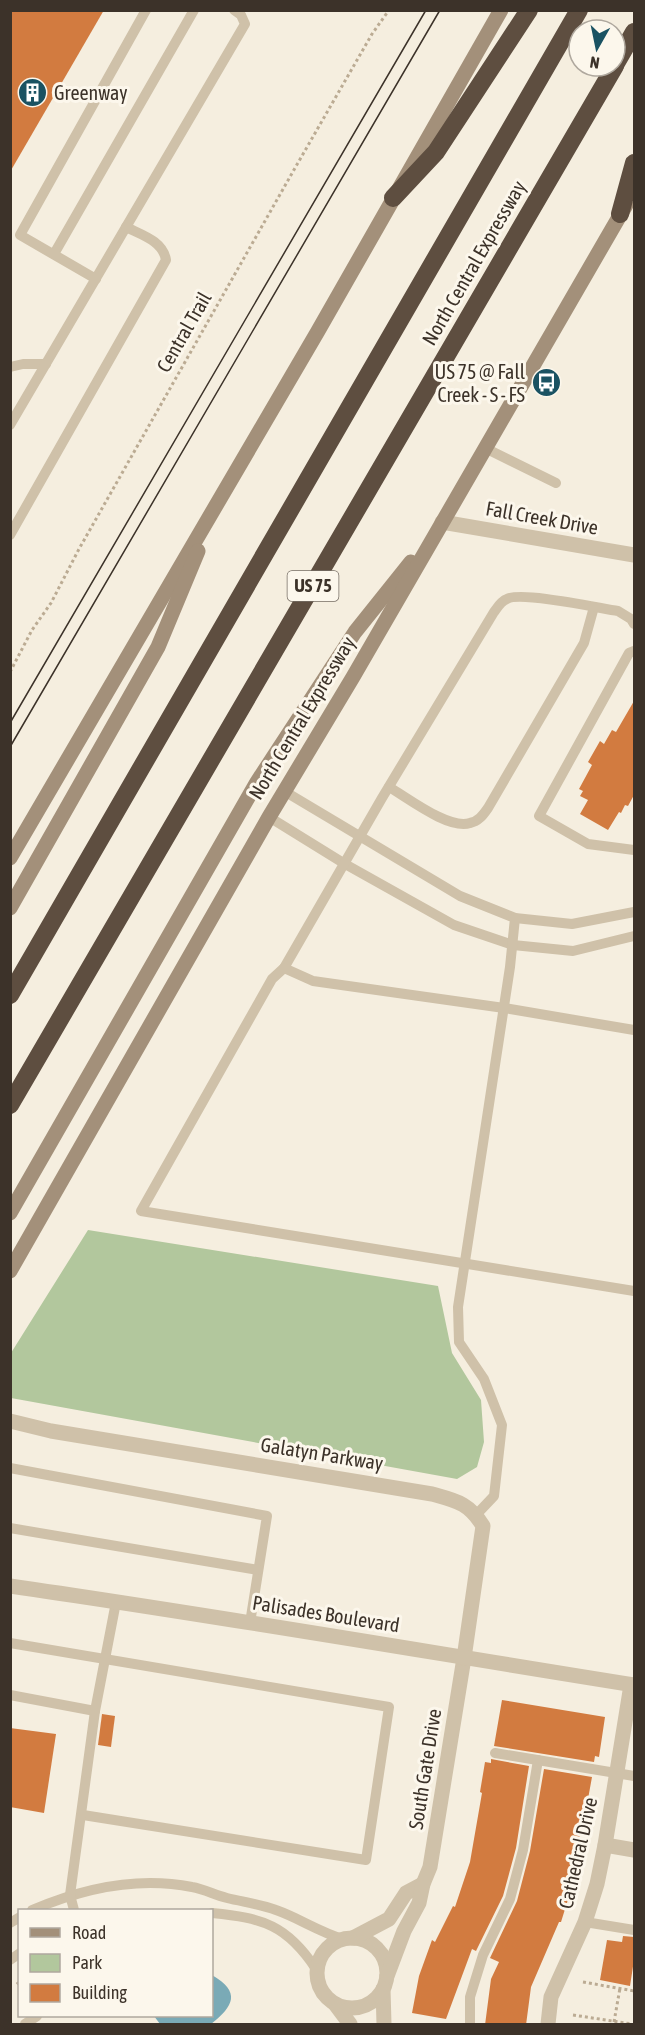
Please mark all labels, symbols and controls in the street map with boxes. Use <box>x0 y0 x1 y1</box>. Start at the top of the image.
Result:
north arrow <box>567 18 627 78</box>
text: N <box>589 53 601 72</box>
building icon: Greenway <box>17 77 49 109</box>
place label: Greenway <box>54 81 128 104</box>
street label: North Central Expressway <box>417 176 530 349</box>
street label: Central Trail <box>151 287 216 376</box>
place label: US 75 @ Fall Creek - S - FS <box>435 360 526 406</box>
bus stop icon: US 75 @ Fall Creek - S - FS <box>530 367 562 399</box>
street label: Fall Creek Drive <box>484 496 600 539</box>
road number: US 75 <box>288 571 338 601</box>
street label: North Central Expressway <box>244 632 359 803</box>
street label: Galatyn Parkway <box>259 1432 385 1475</box>
street label: Palisades Boulevard <box>251 1591 401 1636</box>
street label: South Gate Drive <box>404 1707 445 1831</box>
street label: Cathedral Drive <box>553 1795 602 1911</box>
legend <box>18 1909 213 2017</box>
text: Road <box>72 1922 106 1943</box>
text: Park <box>72 1952 102 1973</box>
text: Building <box>72 1982 127 2003</box>

